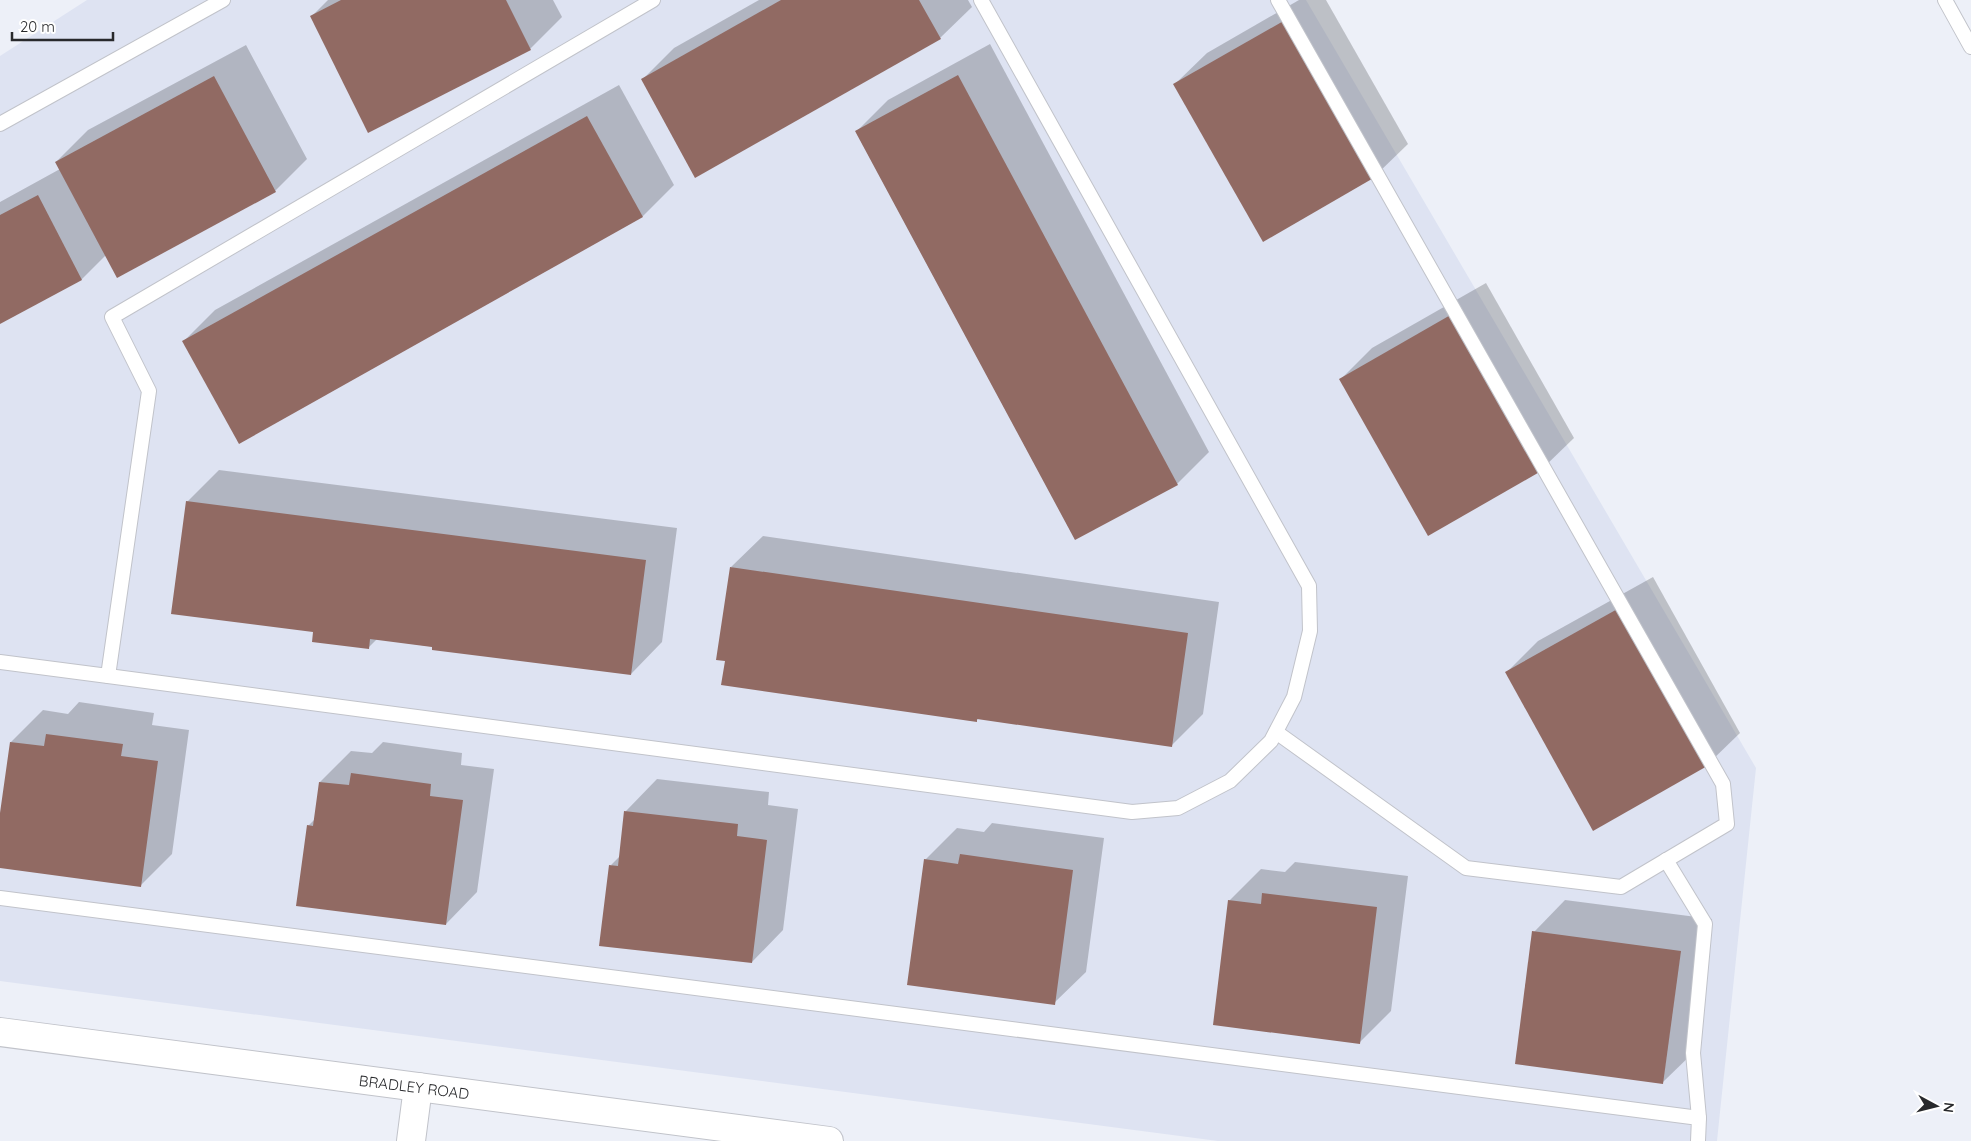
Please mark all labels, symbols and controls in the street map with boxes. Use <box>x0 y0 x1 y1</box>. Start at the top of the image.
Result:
scale bar <box>12 10 114 42</box>
text: 20 m <box>20 17 55 36</box>
street label: BRADLEY ROAD <box>358 1071 471 1103</box>
north arrow <box>1911 1081 1961 1131</box>
text: N <box>1939 1101 1958 1114</box>

